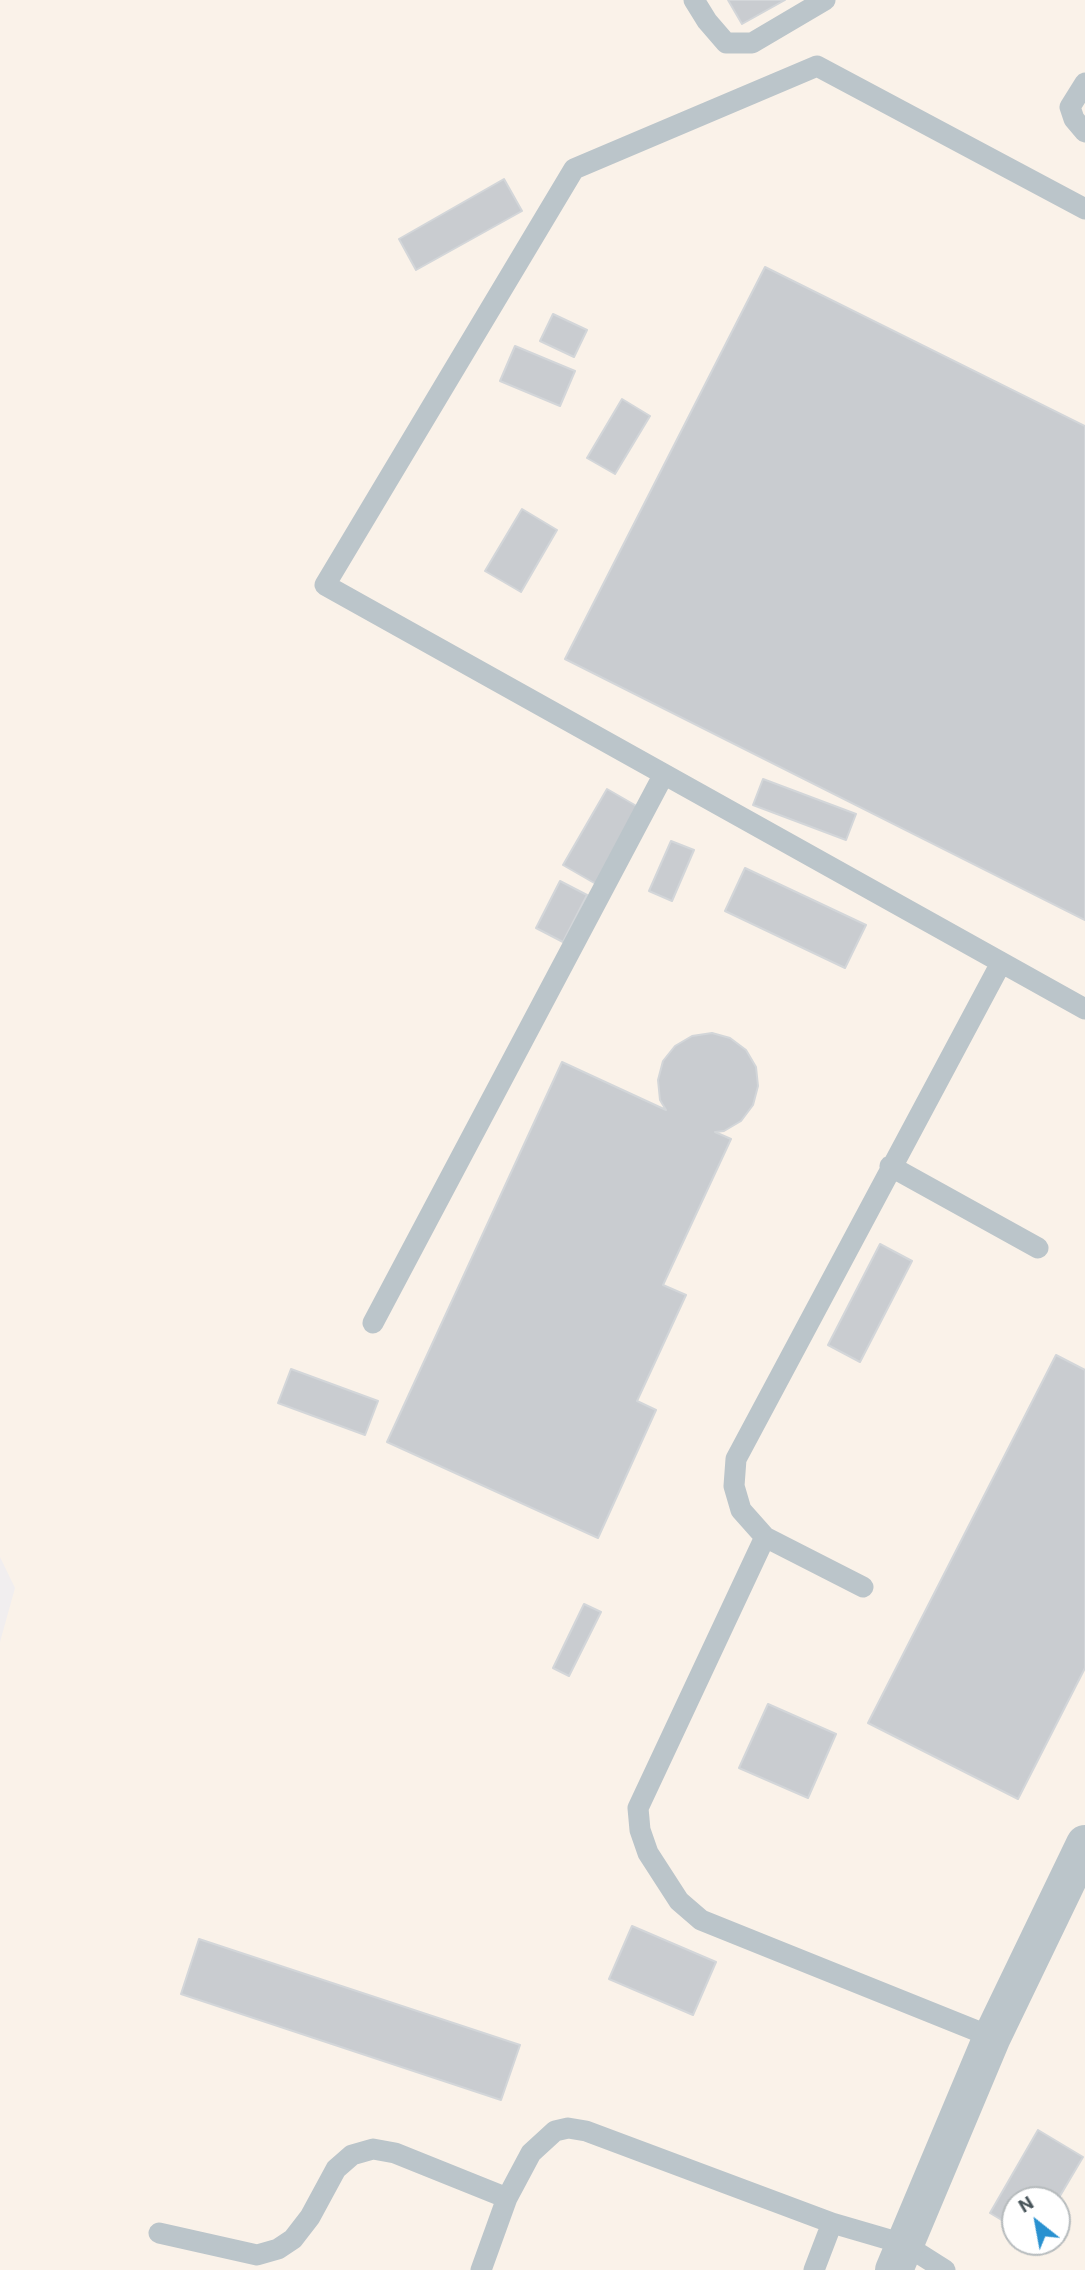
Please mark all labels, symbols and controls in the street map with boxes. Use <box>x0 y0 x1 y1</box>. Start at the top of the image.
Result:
north arrow <box>1001 2186 1071 2256</box>
text: N <box>1014 2191 1038 2218</box>

